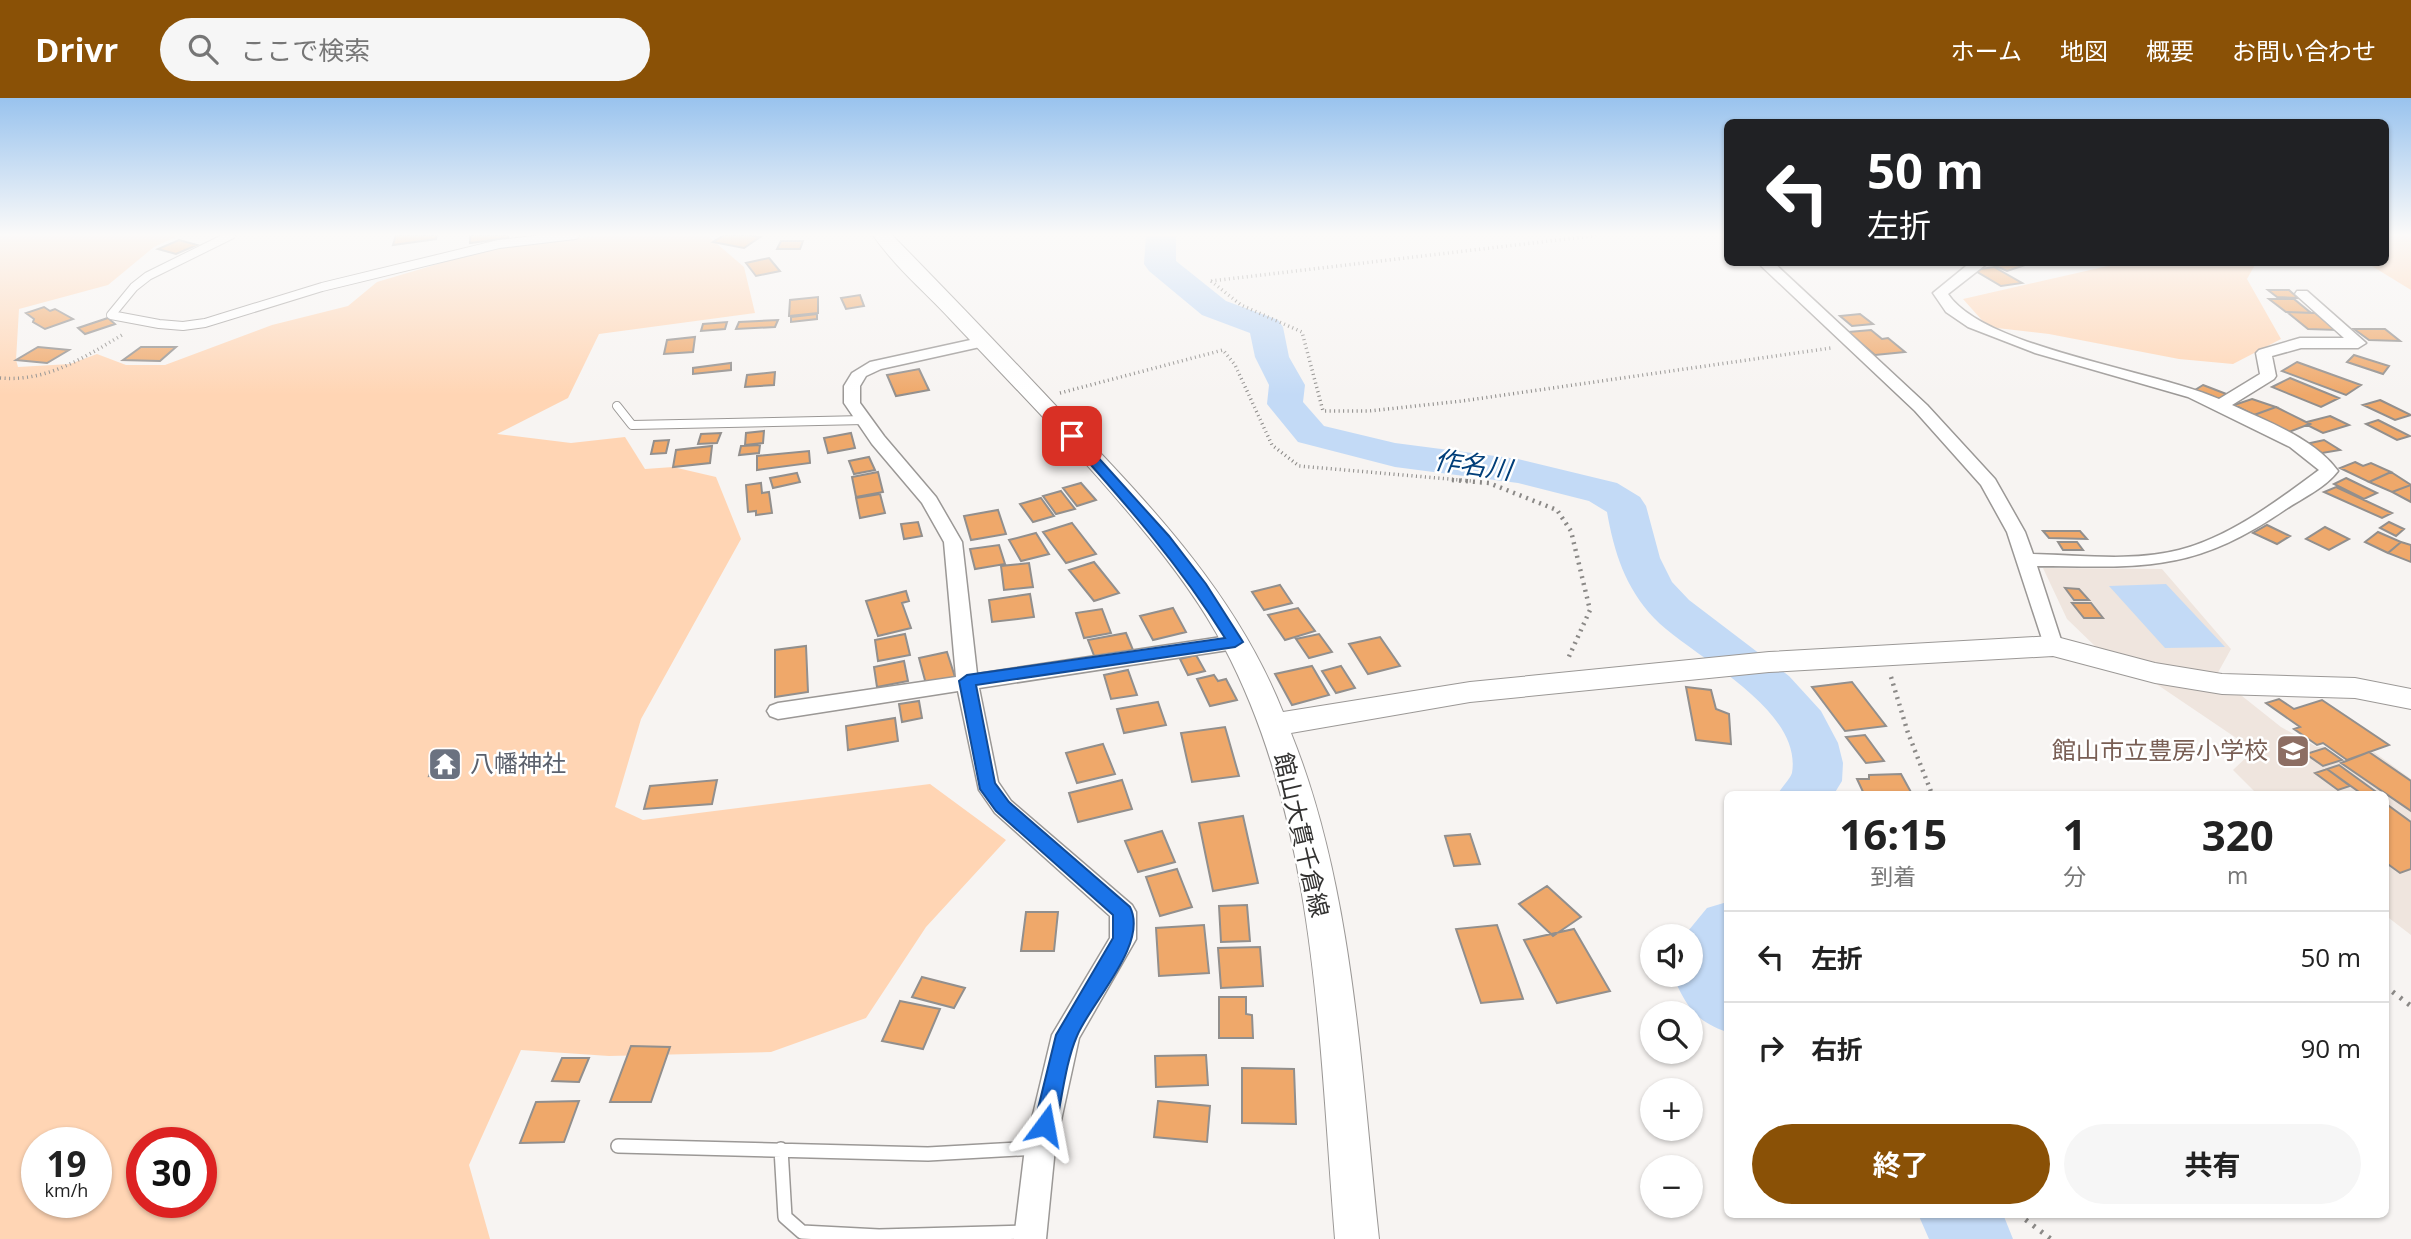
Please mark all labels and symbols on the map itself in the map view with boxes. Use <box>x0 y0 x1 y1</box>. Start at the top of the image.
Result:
pin <box>1042 406 1102 466</box>
water label: 作名川 <box>1432 441 1517 488</box>
school or university icon: 館山市立豊房小学校 <box>2274 732 2312 770</box>
place label: 館山市立豊房小学校 <box>2052 733 2268 766</box>
temple icon: 八幡神社 <box>426 745 464 783</box>
place label: 八幡神社 <box>470 746 566 779</box>
street label: 館山大貫千倉線 <box>1267 749 1337 920</box>
position arrow <box>1008 1088 1082 1162</box>
speed limit sign: 30 <box>126 1127 217 1218</box>

